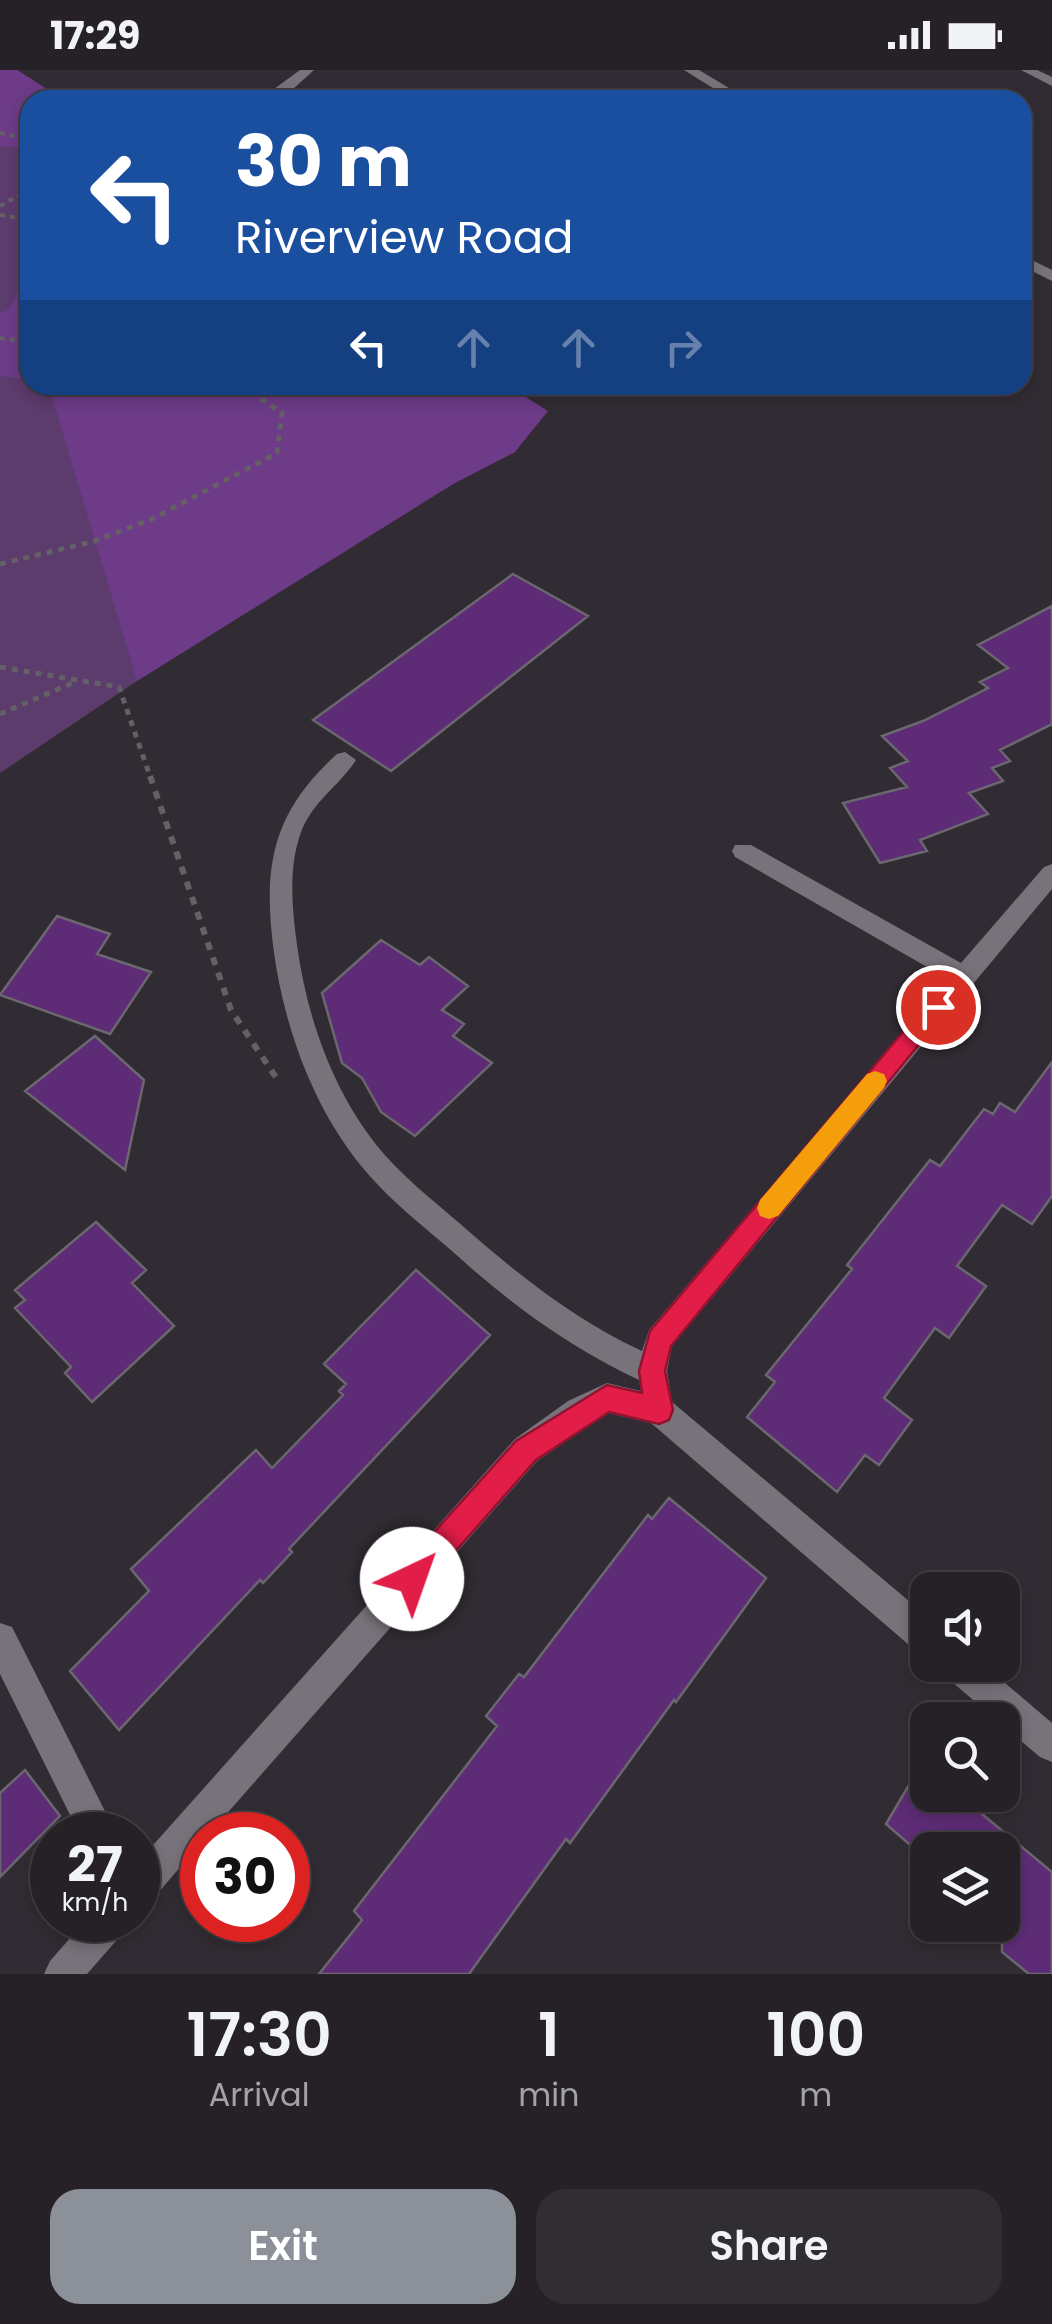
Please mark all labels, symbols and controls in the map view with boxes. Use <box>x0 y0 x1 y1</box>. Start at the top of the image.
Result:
text: 17:29 <box>50 9 140 62</box>
text: 30 m <box>235 112 412 211</box>
icon: left <box>70 130 200 260</box>
text: Riverview Road <box>235 206 574 269</box>
icon: left <box>341 320 396 375</box>
icon: ahead <box>446 320 501 375</box>
icon: ahead <box>551 320 606 375</box>
icon: right <box>656 320 711 375</box>
pin <box>896 965 981 1050</box>
icon: arrive <box>911 980 966 1035</box>
position arrow <box>360 1527 464 1631</box>
map controls <box>910 1572 1020 1942</box>
button: sound <box>910 1572 1020 1682</box>
button: search <box>910 1702 1020 1812</box>
speed limit sign: 30 <box>180 1812 310 1942</box>
text: 27 <box>67 1829 123 1900</box>
button: layers <box>910 1832 1020 1942</box>
text: km/h <box>62 1885 128 1920</box>
text: 17:30 <box>187 1993 332 2077</box>
text: 1 <box>538 1993 560 2077</box>
text: 100 <box>766 1993 865 2077</box>
text: Arrival <box>209 2072 310 2117</box>
text: min <box>518 2072 580 2117</box>
text: m <box>799 2072 832 2117</box>
button: Exit <box>50 2189 516 2304</box>
button: Share <box>536 2189 1002 2304</box>

